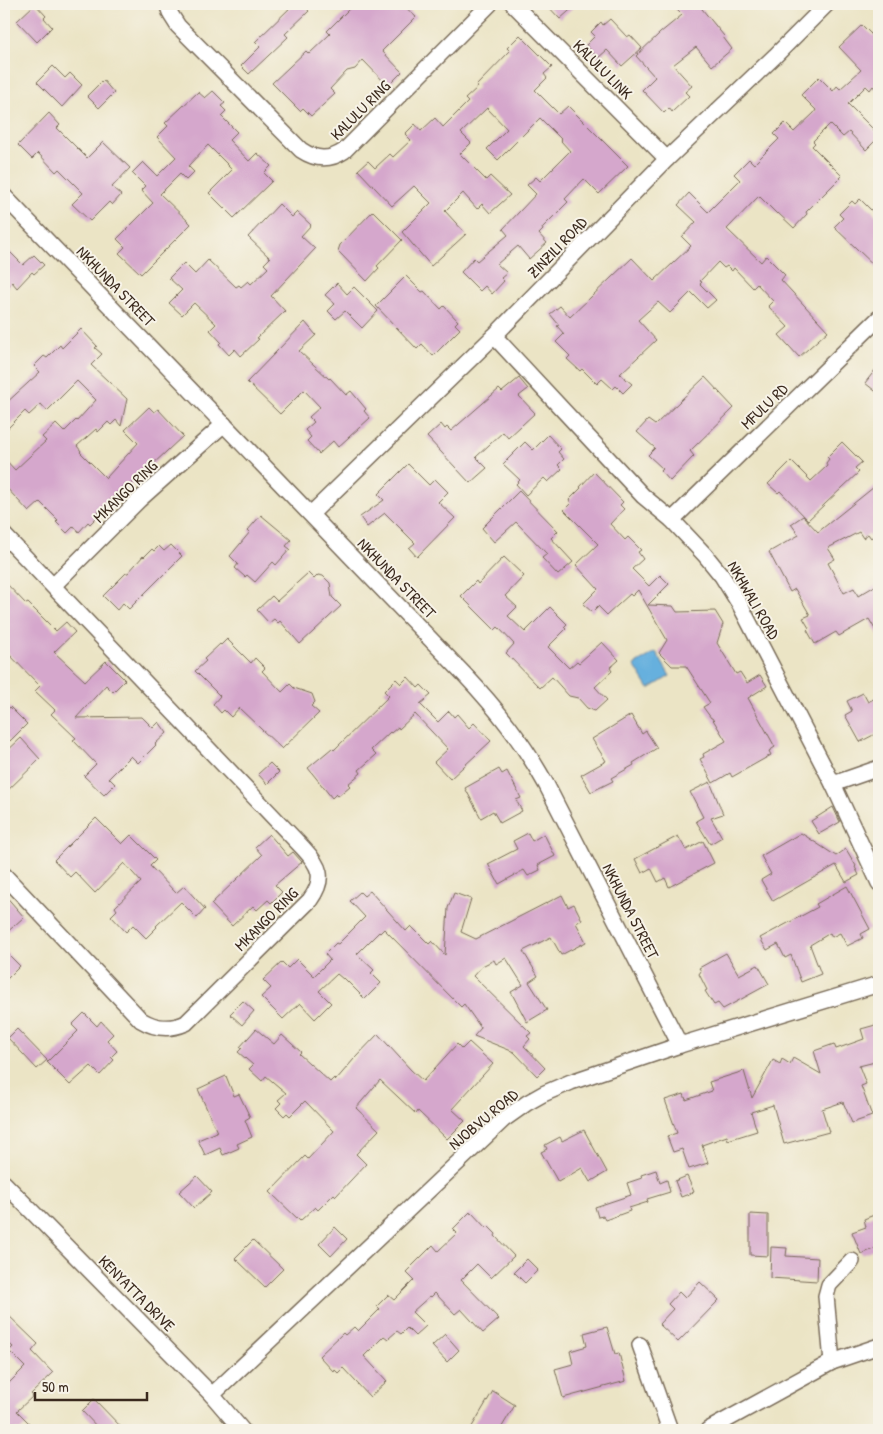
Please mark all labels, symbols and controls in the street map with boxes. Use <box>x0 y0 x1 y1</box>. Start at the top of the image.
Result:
street label: KALULU LINK <box>568 34 638 104</box>
street label: KALULU RING <box>325 75 395 145</box>
street label: ZINZILI ROAD <box>522 211 592 282</box>
street label: NKHUNDA STREET <box>72 241 161 332</box>
street label: MFULU RD <box>736 378 793 434</box>
street label: MKANGO RING <box>88 454 162 527</box>
street label: NKHUNDA STREET <box>353 533 442 624</box>
street label: NKHWALI ROAD <box>723 557 785 644</box>
street label: NKHUNDA STREET <box>597 859 665 963</box>
street label: MKANGO RING <box>229 882 303 956</box>
street label: NJOBVU ROAD <box>444 1083 523 1155</box>
street label: KENYATTA DRIVE <box>94 1250 180 1336</box>
scale bar <box>35 1369 148 1401</box>
text: 50 m <box>42 1376 69 1397</box>

